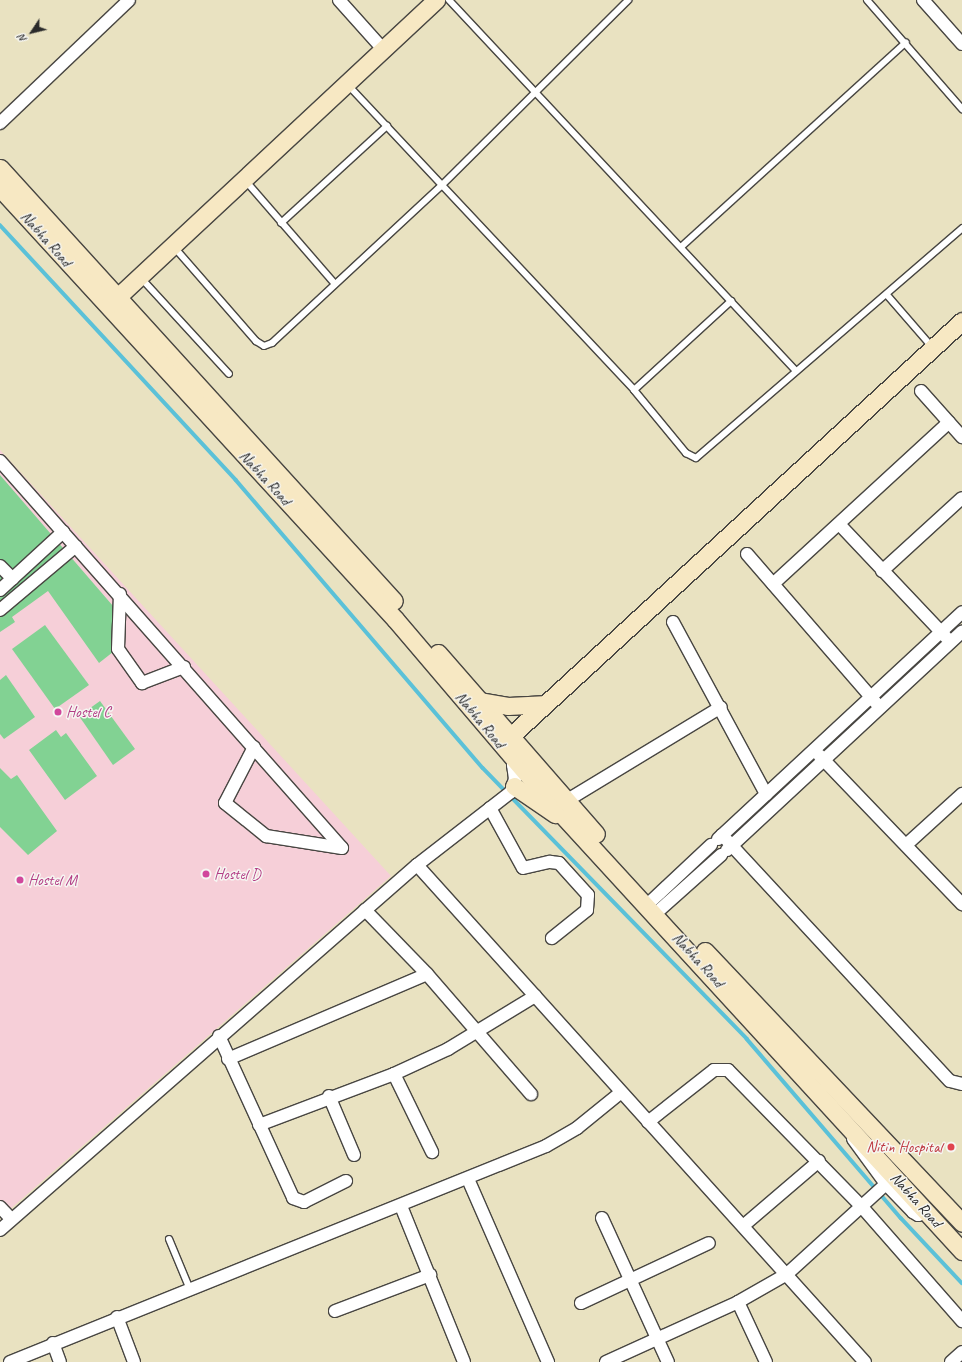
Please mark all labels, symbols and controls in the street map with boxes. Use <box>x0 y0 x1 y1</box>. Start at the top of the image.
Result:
north arrow <box>12 12 52 52</box>
text: N <box>14 32 30 46</box>
street label: Nabha Road <box>16 207 76 271</box>
street label: Nabha Road <box>235 447 295 509</box>
street label: Nabha Road <box>451 688 509 752</box>
place label: Hostel C <box>66 702 111 722</box>
marker: Hostel C <box>53 707 63 717</box>
place label: Hostel D <box>214 864 260 884</box>
marker: Hostel D <box>201 869 211 879</box>
place label: Hostel M <box>28 870 77 890</box>
marker: Hostel M <box>15 875 25 885</box>
street label: Nabha Road <box>668 929 728 991</box>
place label: Nitin Hospital <box>866 1137 942 1157</box>
marker: Nitin Hospital <box>945 1141 957 1153</box>
street label: Nabha Road <box>886 1168 946 1232</box>

